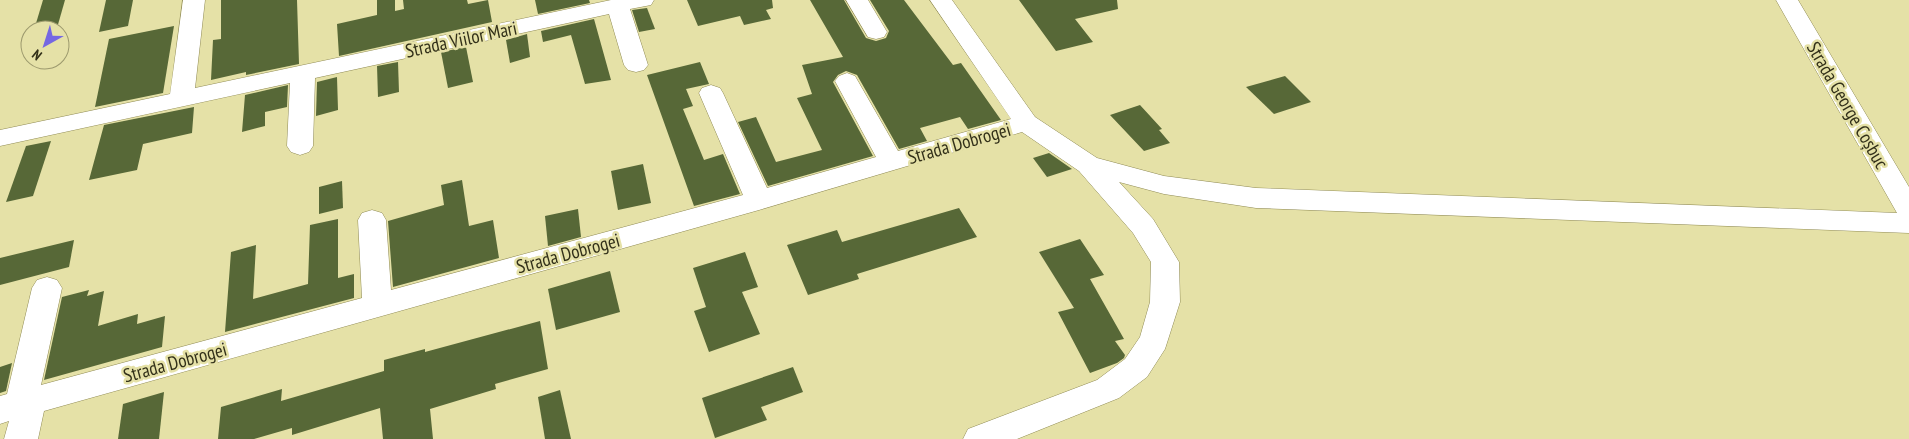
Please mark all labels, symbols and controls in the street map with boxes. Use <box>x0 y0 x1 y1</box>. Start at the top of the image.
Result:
street label: Strada Viilor Mari <box>403 15 519 63</box>
north arrow <box>20 20 70 70</box>
street label: Strada George Coșbuc <box>1802 37 1894 173</box>
text: N <box>28 46 45 64</box>
street label: Strada Dobrogei <box>905 117 1013 169</box>
street label: Strada Dobrogei <box>514 228 622 278</box>
street label: Strada Dobrogei <box>121 337 229 387</box>

